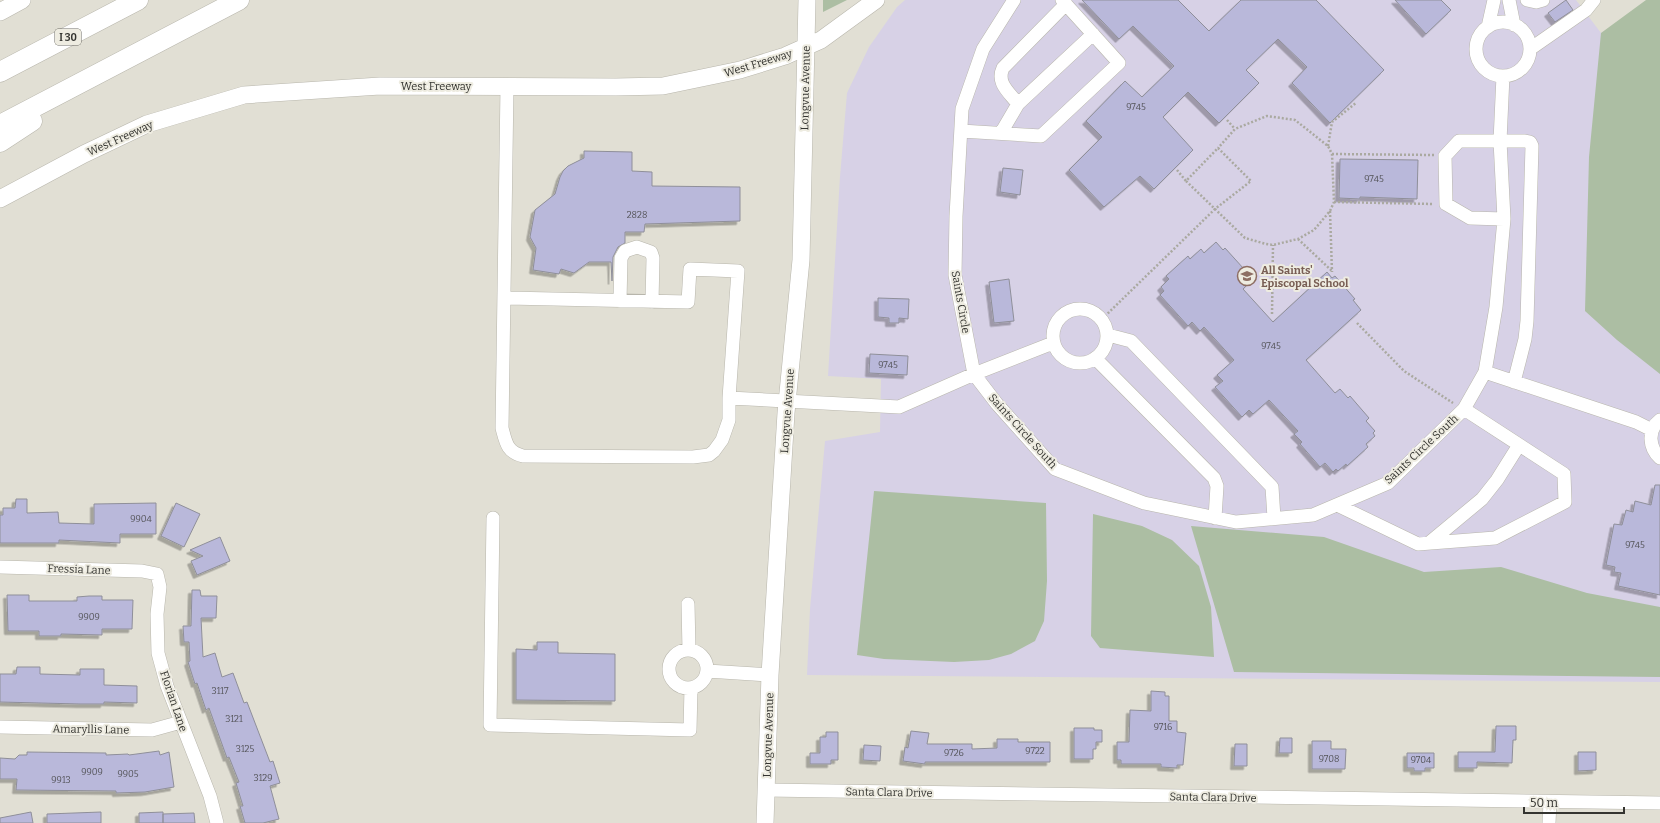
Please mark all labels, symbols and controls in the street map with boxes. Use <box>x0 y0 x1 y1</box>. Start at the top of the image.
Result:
road number: I 30 <box>55 29 81 45</box>
street label: Longvue Avenue <box>798 46 813 131</box>
street label: West Freeway <box>723 47 794 80</box>
street label: West Freeway <box>401 80 471 93</box>
house number: 9745 <box>1126 102 1146 112</box>
street label: West Freeway <box>85 118 155 159</box>
house number: 9745 <box>1364 174 1384 184</box>
house number: 2828 <box>627 210 647 220</box>
place label: All Saints' Episcopal School <box>1261 264 1349 290</box>
school or university icon: All Saints' Episcopal School <box>1236 265 1258 287</box>
street label: Saints Circle <box>949 270 972 334</box>
house number: 9745 <box>1261 341 1281 351</box>
house number: 9745 <box>878 360 898 370</box>
street label: Longvue Avenue <box>778 368 797 454</box>
street label: Saints Circle South <box>986 391 1060 471</box>
street label: Saints Circle South <box>1382 412 1461 487</box>
house number: 9904 <box>130 514 153 524</box>
house number: 9745 <box>1625 540 1645 550</box>
street label: Fressia Lane <box>47 562 111 577</box>
house number: 9909 <box>78 612 100 622</box>
street label: Florian Lane <box>157 669 190 733</box>
house number: 3117 <box>212 686 229 696</box>
street label: Longvue Avenue <box>761 692 776 778</box>
house number: 3121 <box>225 714 243 724</box>
street label: Amaryllis Lane <box>52 722 130 737</box>
house number: 9716 <box>1154 722 1172 732</box>
house number: 3125 <box>236 744 254 754</box>
house number: 9722 <box>1025 746 1045 756</box>
house number: 9726 <box>944 748 964 758</box>
house number: 9708 <box>1319 754 1339 764</box>
house number: 9704 <box>1411 755 1432 765</box>
house number: 9909 <box>81 767 103 777</box>
house number: 9905 <box>117 769 139 779</box>
house number: 3129 <box>254 773 272 783</box>
house number: 9913 <box>51 775 71 785</box>
street label: Santa Clara Drive <box>845 785 933 800</box>
scale bar <box>1524 789 1624 815</box>
street label: Santa Clara Drive <box>1169 790 1257 805</box>
text: 50 m <box>1530 796 1559 810</box>

